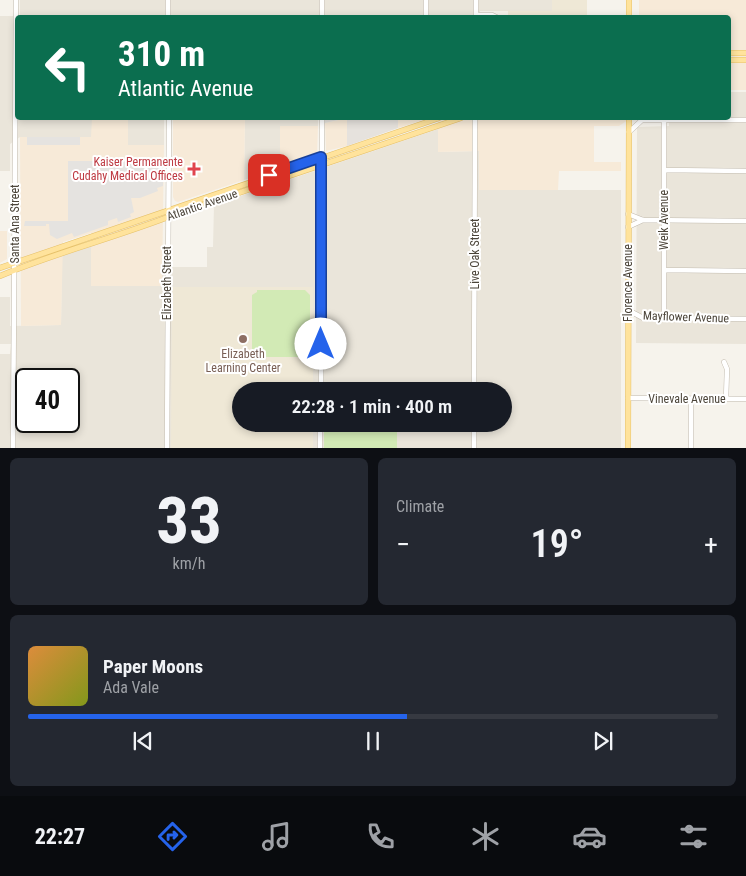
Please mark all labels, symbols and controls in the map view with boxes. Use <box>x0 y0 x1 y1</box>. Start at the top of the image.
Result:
text: 310 m <box>118 34 205 75</box>
icon: left <box>35 35 100 100</box>
text: Atlantic Avenue <box>118 76 253 101</box>
pin <box>248 154 290 196</box>
place label: Kaiser Permanente Cudahy Medical Offices <box>72 155 183 183</box>
icon: arrive <box>255 161 283 189</box>
marker: Kaiser Permanente Cudahy Medical Offices <box>187 162 201 176</box>
street label: Santa Ana Street <box>8 184 22 264</box>
street label: Atlantic Avenue <box>165 186 240 224</box>
street label: Weik Avenue <box>657 190 671 250</box>
street label: Live Oak Street <box>468 218 482 290</box>
street label: Florence Avenue <box>621 244 635 322</box>
street label: Elizabeth Street <box>160 245 174 320</box>
street label: Mayflower Avenue <box>643 309 730 326</box>
position arrow <box>294 317 346 369</box>
marker: Elizabeth Learning Center <box>237 333 249 345</box>
place label: Elizabeth Learning Center <box>206 347 281 375</box>
speed limit sign: 40 <box>15 368 80 433</box>
street label: Vinevale Avenue <box>648 392 726 406</box>
text: 22:28 · 1 min · 400 m <box>292 395 452 418</box>
text: 33 <box>156 483 222 559</box>
text: Climate <box>396 497 444 516</box>
text: 19° <box>531 522 583 566</box>
text: − <box>396 528 410 561</box>
text: + <box>704 528 718 561</box>
text: km/h <box>173 554 205 573</box>
text: Paper Moons <box>103 655 203 678</box>
text: Ada Vale <box>103 678 159 697</box>
icon: previous <box>129 727 157 755</box>
icon: pause <box>359 727 387 755</box>
icon: next <box>589 727 617 755</box>
icon: directions <box>155 819 190 854</box>
icon: music <box>259 819 294 854</box>
icon: phone <box>363 819 398 854</box>
icon: climate <box>468 819 503 854</box>
icon: car <box>572 819 607 854</box>
icon: filters <box>676 819 711 854</box>
text: 22:27 <box>35 824 85 849</box>

